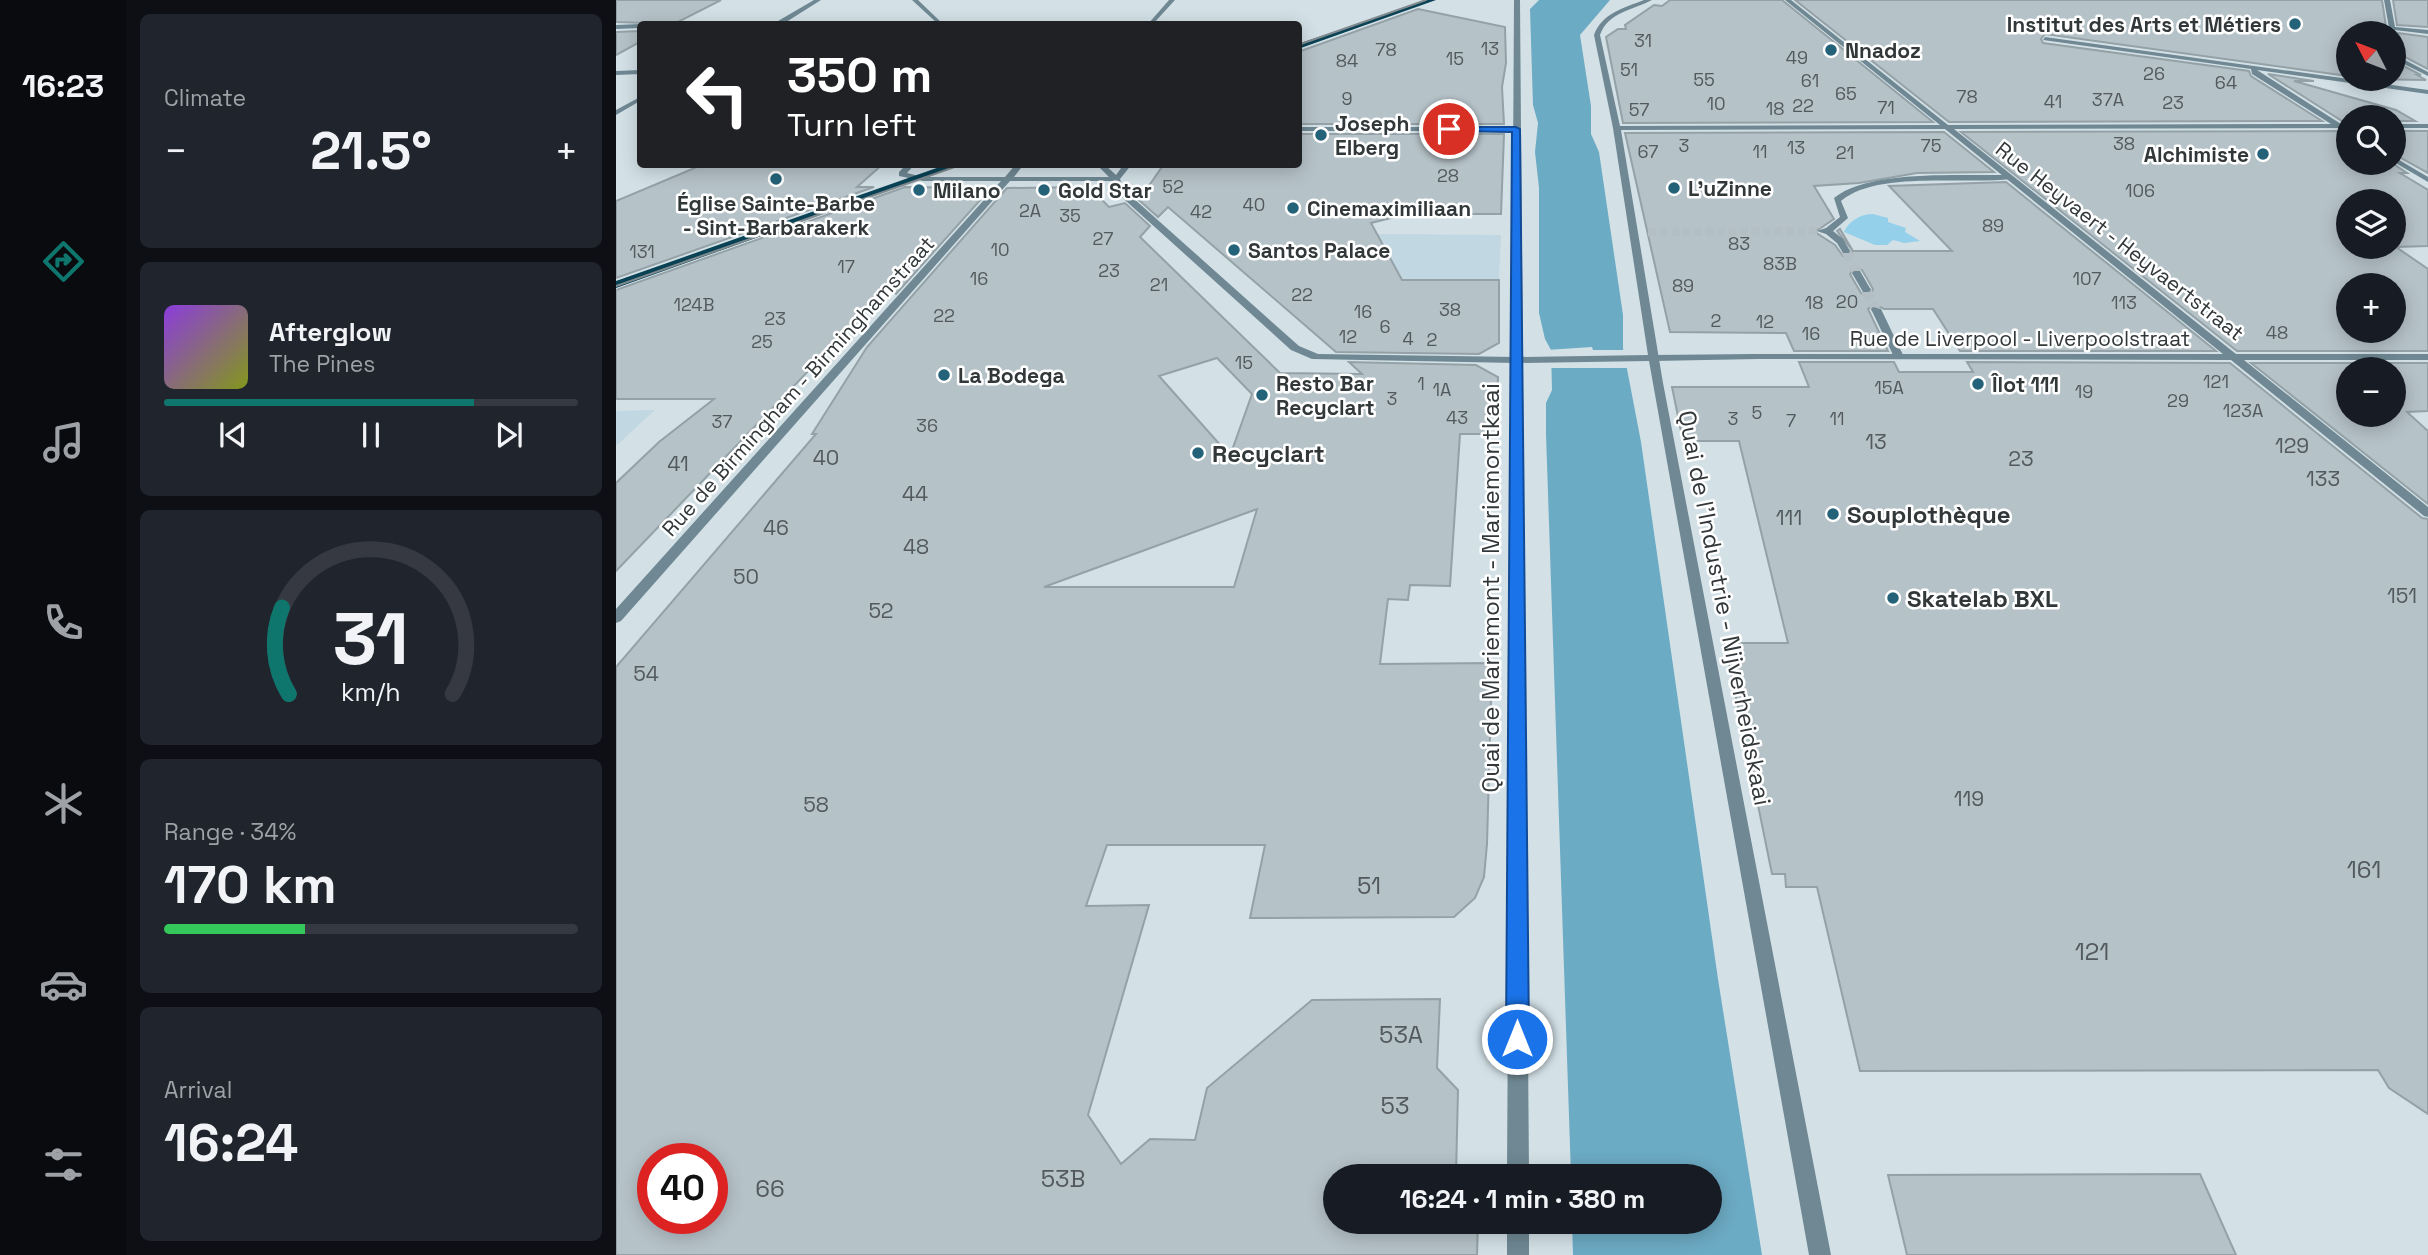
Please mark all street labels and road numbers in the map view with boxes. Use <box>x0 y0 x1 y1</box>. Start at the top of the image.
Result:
street label: Rue Heyvaert - Heyvaertstraat <box>1990 136 2250 346</box>
street label: Rue de Birmingham - Birminghamstraat <box>656 230 940 542</box>
street label: Rue de Liverpool - Liverpoolstraat <box>1850 325 2190 352</box>
street label: Quai de Mariemont - Mariemontkaai <box>1475 383 1506 793</box>
street label: Quai de l'Industrie - Nijverheidskaai <box>1671 408 1779 808</box>

